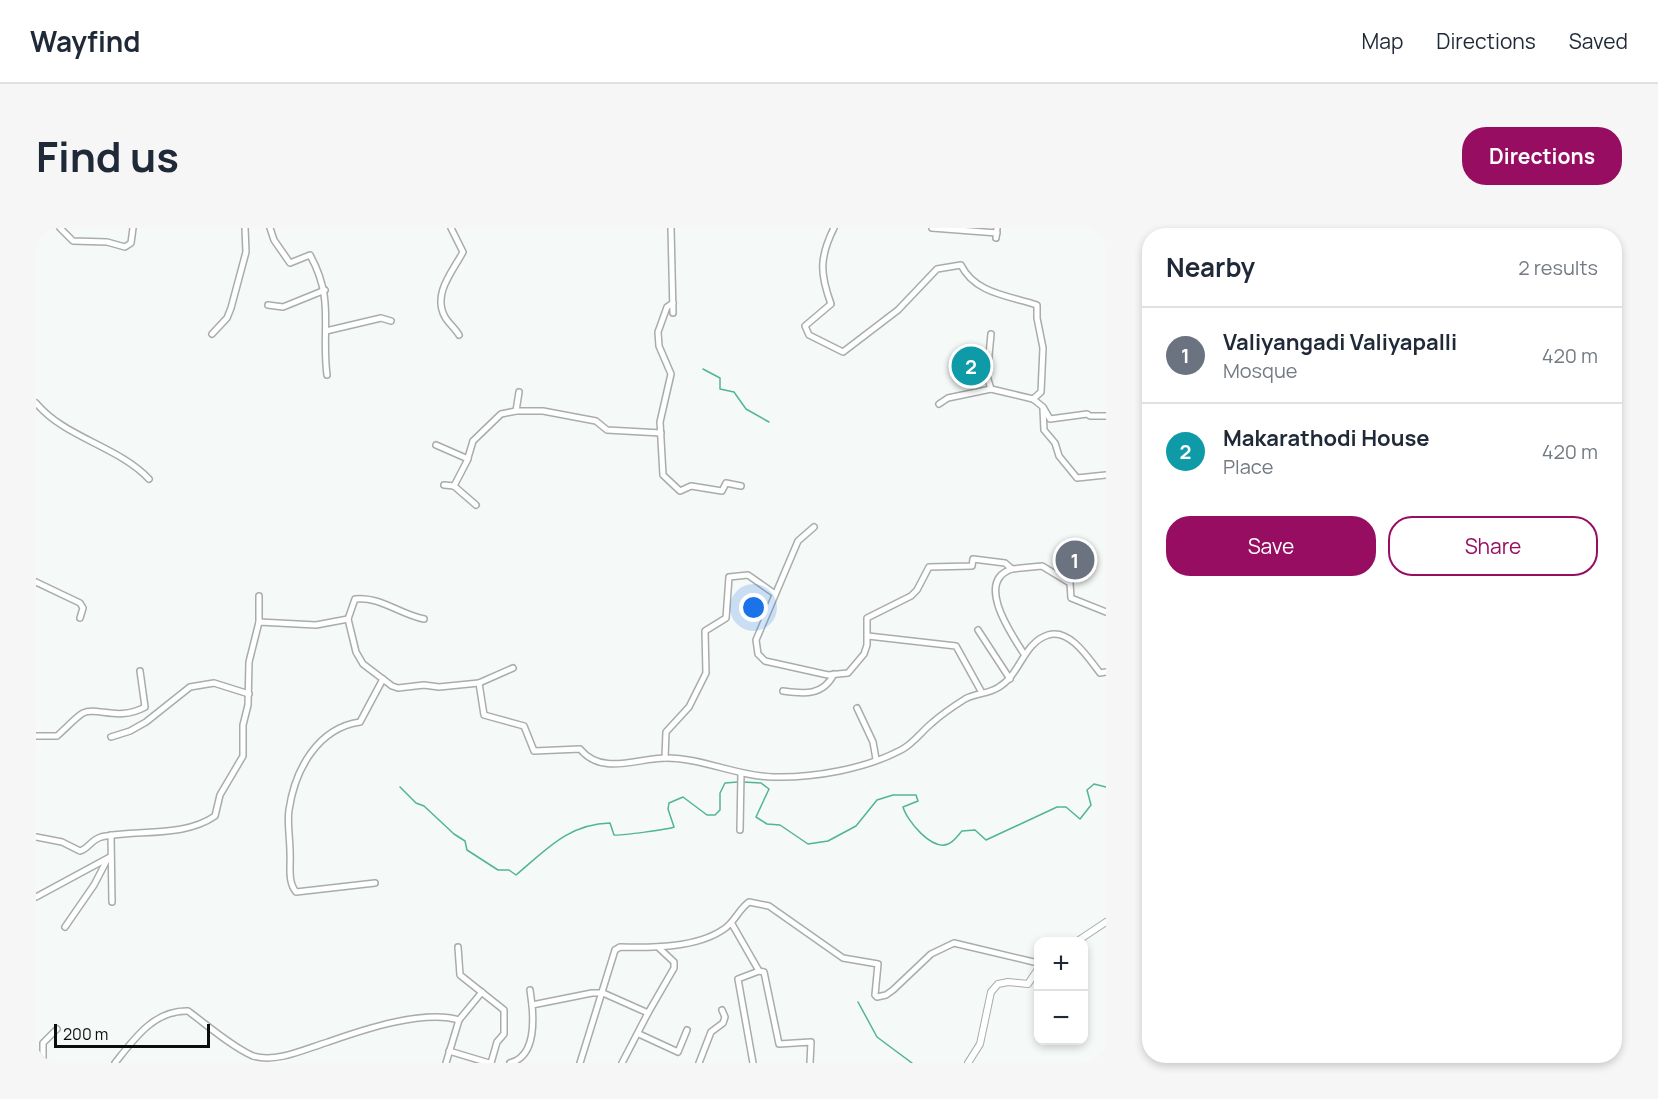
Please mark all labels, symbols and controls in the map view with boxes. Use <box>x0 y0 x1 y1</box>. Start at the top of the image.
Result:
text: Wayfind <box>30 22 140 60</box>
text: Map <box>1362 27 1403 55</box>
text: Directions <box>1436 27 1536 55</box>
text: Saved <box>1569 27 1628 55</box>
text: Find us <box>36 127 179 185</box>
button: Directions <box>1462 127 1622 185</box>
text: Nearby <box>1166 249 1255 285</box>
text: 2 results <box>1518 254 1598 281</box>
text: Valiyangadi Valiyapalli <box>1223 327 1457 357</box>
text: 1 <box>1181 342 1190 369</box>
text: 420 m <box>1542 342 1598 369</box>
pin: 2 <box>952 344 990 388</box>
text: Mosque <box>1223 357 1297 384</box>
text: Makarathodi House <box>1223 423 1430 453</box>
text: 2 <box>1180 438 1191 465</box>
text: 420 m <box>1542 438 1598 465</box>
text: Place <box>1223 453 1273 480</box>
button: Save <box>1166 516 1376 576</box>
button: Share <box>1388 516 1598 576</box>
pin: 1 <box>1056 538 1094 582</box>
your location <box>739 593 768 622</box>
map controls <box>1034 937 1088 1045</box>
button: + <box>1034 937 1088 991</box>
button: − <box>1034 991 1088 1045</box>
scale bar <box>54 1021 210 1048</box>
text: 200 m <box>63 1023 108 1045</box>

